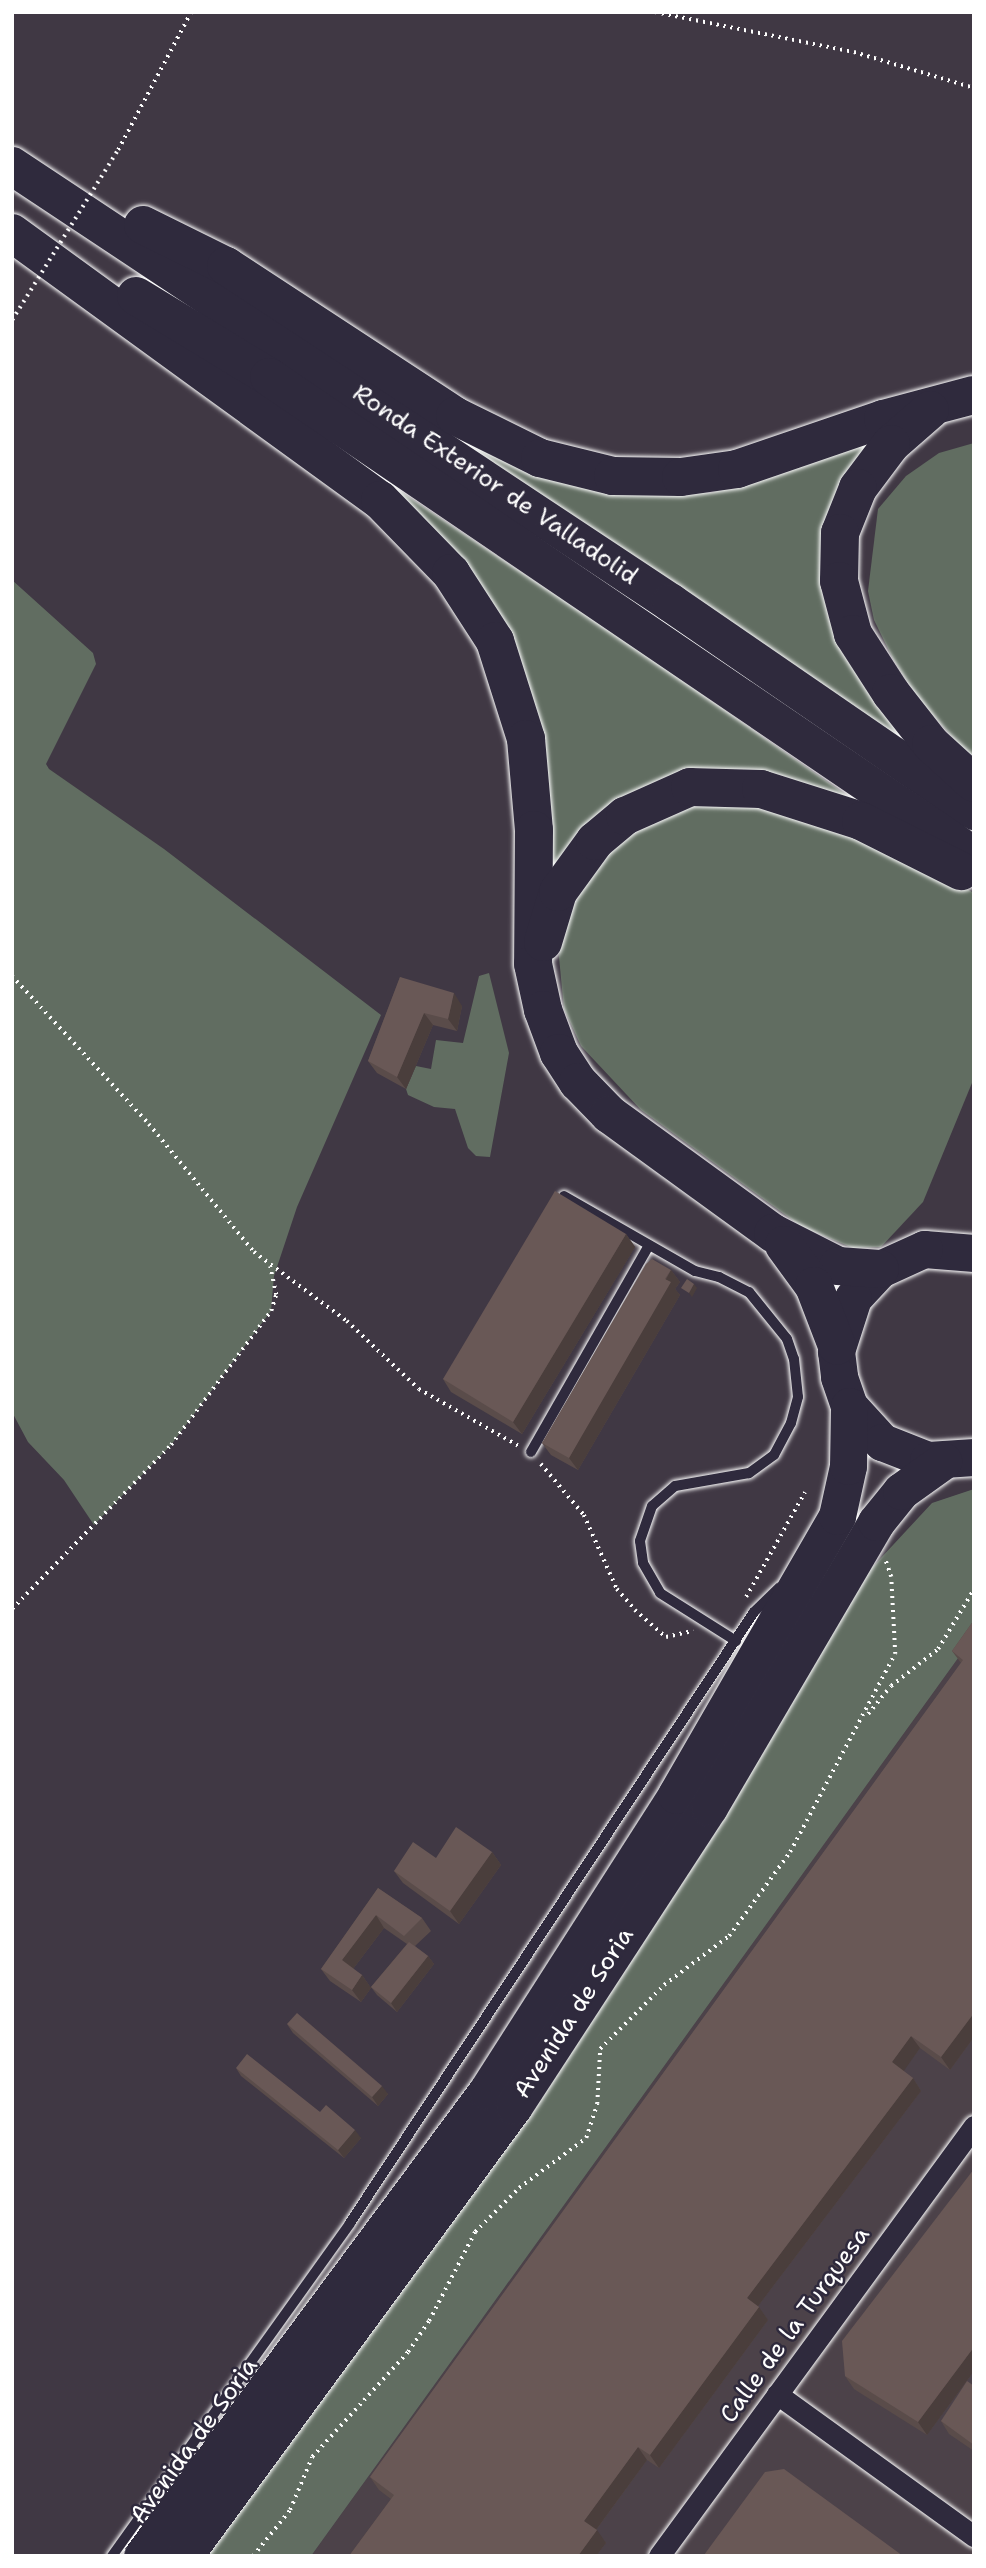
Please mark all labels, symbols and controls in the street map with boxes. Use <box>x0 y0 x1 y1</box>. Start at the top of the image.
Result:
street label: Ronda Exterior de Valladolid <box>347 379 643 591</box>
street label: Avenida de Soria <box>508 1922 640 2104</box>
street label: Calle de la Turquesa <box>714 2221 876 2429</box>
street label: Avenida de Soria <box>124 2352 264 2530</box>

